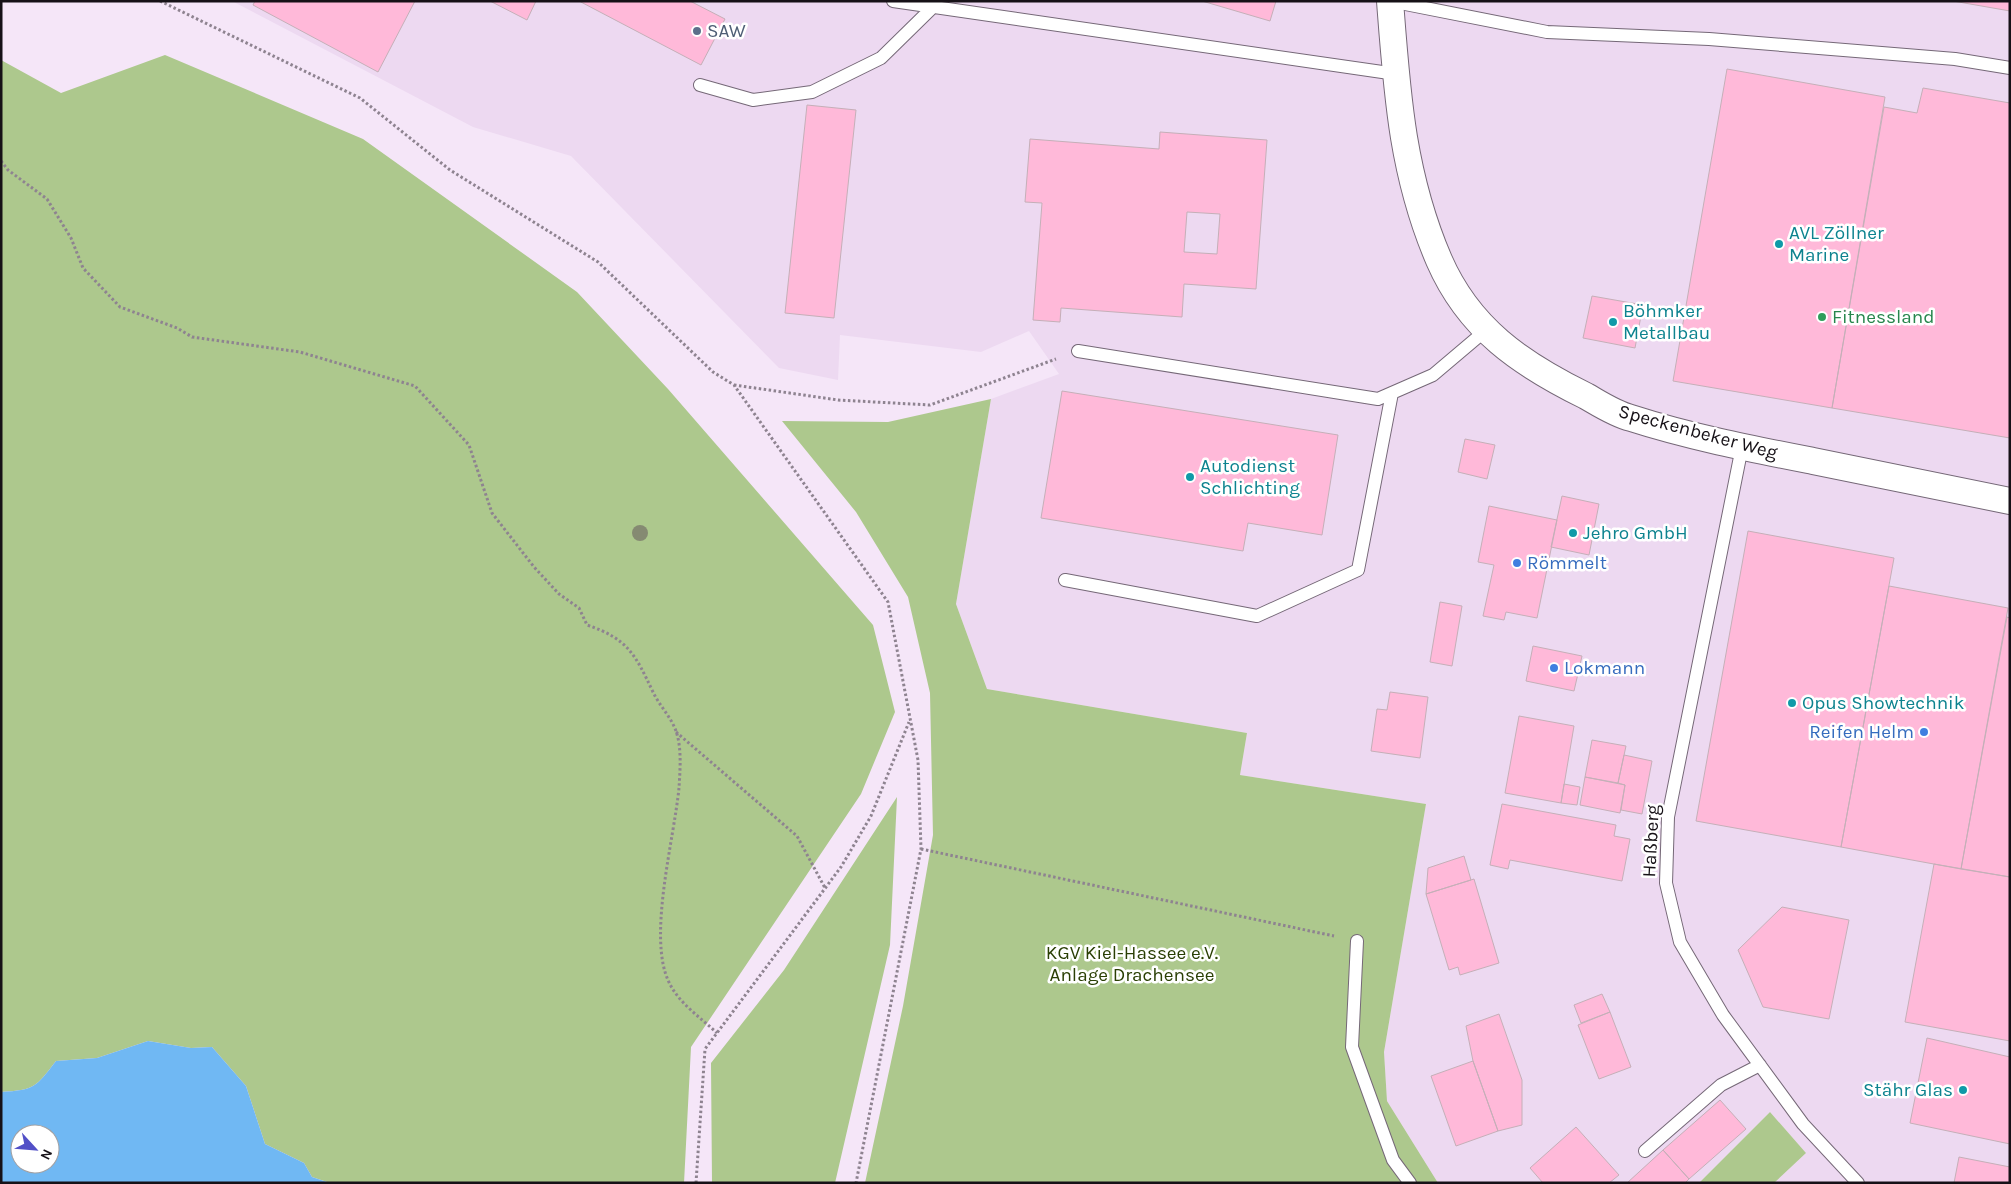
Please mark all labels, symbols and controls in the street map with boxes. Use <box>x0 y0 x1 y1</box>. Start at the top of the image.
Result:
place label: SAW <box>707 20 746 42</box>
marker: SAW <box>691 25 703 37</box>
place label: AVL Zöllner Marine <box>1789 222 1884 266</box>
marker: AVL Zöllner Marine <box>1773 238 1785 250</box>
place label: Böhmker Metallbau <box>1623 300 1710 344</box>
place label: Fitnessland <box>1832 306 1934 328</box>
marker: Fitnessland <box>1816 311 1828 323</box>
marker: Böhmker Metallbau <box>1607 316 1619 328</box>
street label: Speckenbeker Weg <box>1616 400 1780 464</box>
place label: Autodienst Schlichting <box>1200 455 1300 499</box>
marker: Autodienst Schlichting <box>1184 471 1196 483</box>
place label: Jehro GmbH <box>1583 522 1688 544</box>
marker: Jehro GmbH <box>1567 527 1579 539</box>
place label: Römmelt <box>1527 552 1607 574</box>
marker: Römmelt <box>1511 557 1523 569</box>
place label: Lokmann <box>1564 657 1645 679</box>
marker: Lokmann <box>1548 662 1560 674</box>
place label: Opus Showtechnik <box>1802 692 1965 714</box>
marker: Opus Showtechnik <box>1786 697 1798 709</box>
place label: Reifen Helm <box>1809 721 1914 743</box>
marker: Reifen Helm <box>1918 726 1930 738</box>
street label: Haßberg <box>1638 804 1664 878</box>
park label: KGV Kiel-Hassee e.V. Anlage Drachensee <box>1046 942 1218 986</box>
place label: Stähr Glas <box>1863 1079 1953 1101</box>
marker: Stähr Glas <box>1957 1084 1969 1096</box>
north arrow <box>10 1124 60 1174</box>
text: N <box>36 1146 56 1163</box>

